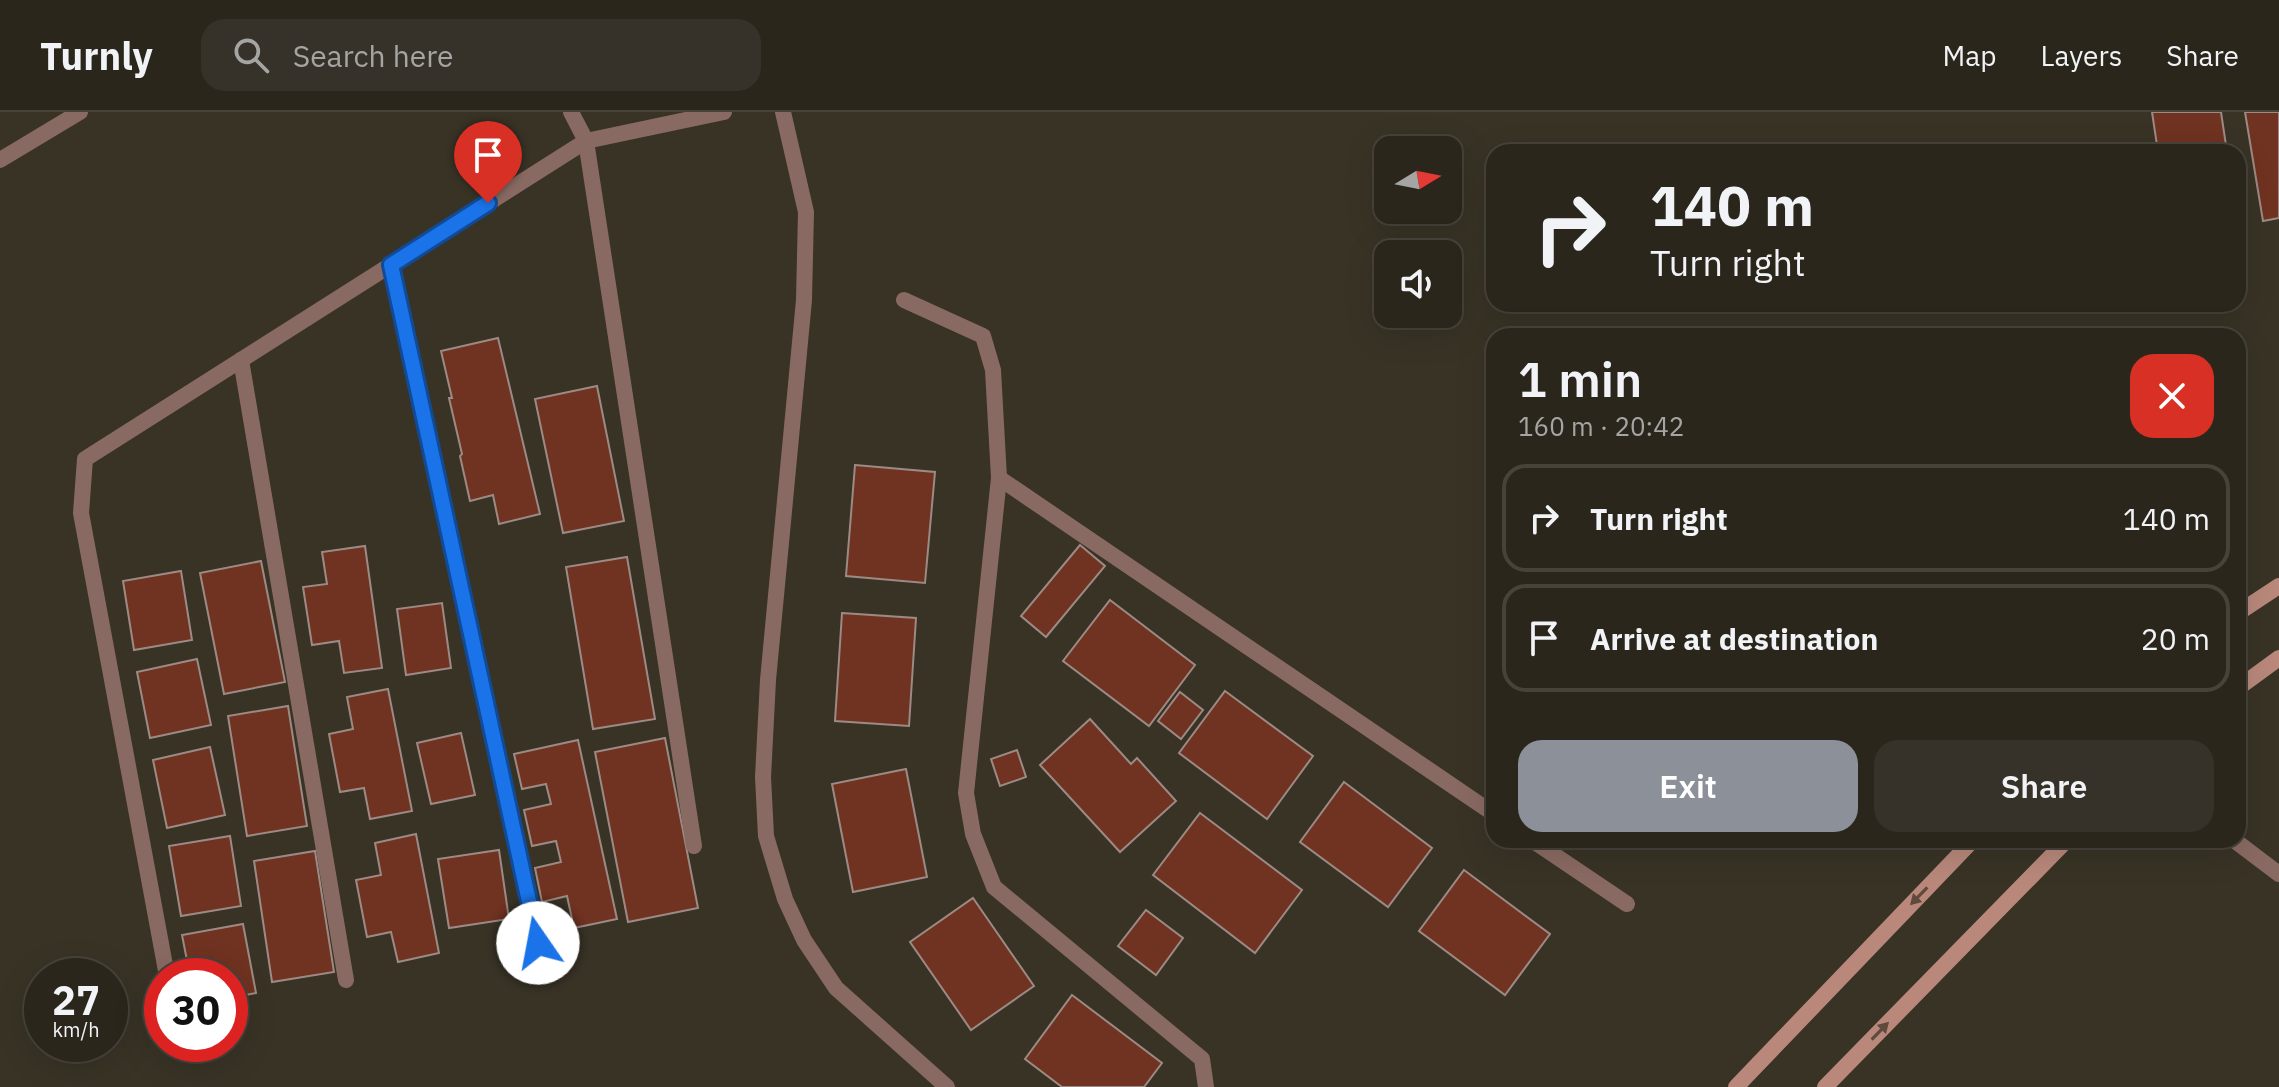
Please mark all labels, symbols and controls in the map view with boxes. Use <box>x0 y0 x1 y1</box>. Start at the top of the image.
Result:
search box <box>201 19 761 91</box>
text: Turnly <box>40 31 153 80</box>
icon: search <box>229 33 273 77</box>
text: Search here <box>293 36 454 75</box>
text: Map <box>1942 37 1996 74</box>
text: Layers <box>2040 37 2122 74</box>
text: Share <box>2166 37 2239 74</box>
pin <box>454 121 522 203</box>
icon: arrive <box>466 133 510 177</box>
north arrow <box>1374 136 1462 224</box>
map controls <box>1374 136 1462 328</box>
text: 140 m <box>1650 169 1814 241</box>
icon: right <box>1518 176 1622 280</box>
text: Turn right <box>1650 239 1806 286</box>
button: sound <box>1374 240 1462 328</box>
text: 1 min <box>1518 348 1642 410</box>
button: close <box>2130 354 2214 438</box>
text: 160 m · 20:42 <box>1518 409 1684 443</box>
icon: right <box>1522 496 1566 540</box>
text: Turn right <box>1590 499 1728 538</box>
text: 140 m <box>2123 499 2210 538</box>
icon: arrive <box>1522 616 1566 660</box>
text: Arrive at destination <box>1590 619 1878 658</box>
text: 20 m <box>2141 619 2210 658</box>
button: Exit <box>1518 740 1858 832</box>
button: Share <box>1874 740 2214 832</box>
one-way arrow <box>1911 886 1929 905</box>
position arrow <box>496 901 580 985</box>
speed limit sign: 30 <box>144 958 248 1062</box>
text: 27 <box>52 974 100 1026</box>
text: km/h <box>52 1016 100 1043</box>
one-way arrow <box>1870 1022 1888 1041</box>

